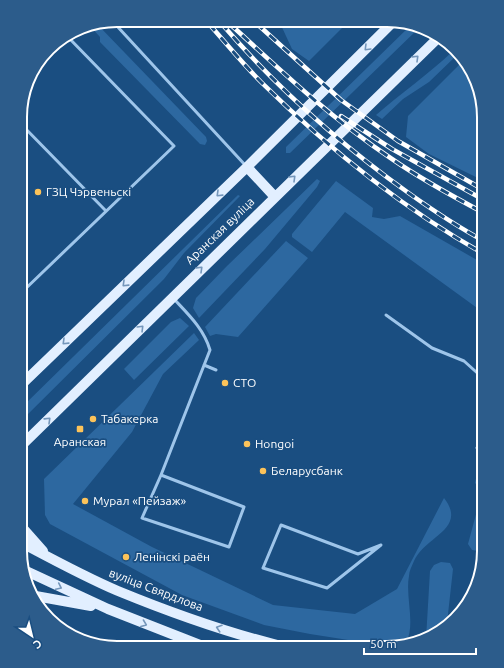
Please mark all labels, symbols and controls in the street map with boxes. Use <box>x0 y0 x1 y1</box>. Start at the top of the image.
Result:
one-way arrow <box>364 43 372 51</box>
one-way arrow <box>411 55 419 63</box>
one-way arrow <box>288 175 296 183</box>
place label: ГЗЦ Чэрвеньскі <box>46 185 131 198</box>
marker: ГЗЦ Чэрвеньскі <box>33 187 43 197</box>
one-way arrow <box>216 189 224 197</box>
street label: Аранская вуліца <box>183 195 257 267</box>
one-way arrow <box>195 266 203 274</box>
one-way arrow <box>122 279 130 287</box>
one-way arrow <box>136 325 144 333</box>
one-way arrow <box>63 337 70 344</box>
place label: СТО <box>233 376 256 389</box>
marker: СТО <box>220 378 230 388</box>
place label: Табакерка <box>101 412 159 425</box>
marker: Табакерка <box>88 414 98 424</box>
one-way arrow <box>44 418 51 425</box>
marker: Аранская <box>75 424 85 434</box>
place label: Аранская <box>54 435 106 448</box>
place label: Hongoi <box>255 437 294 450</box>
marker: Hongoi <box>242 439 252 449</box>
place label: Беларусбанк <box>271 464 343 477</box>
marker: Беларусбанк <box>258 466 268 476</box>
place label: Мурал «Пейзаж» <box>93 494 187 507</box>
marker: Мурал «Пейзаж» <box>80 496 90 506</box>
place label: Ленінскі раён <box>134 550 210 563</box>
marker: Ленінскі раён <box>121 552 131 562</box>
street label: вуліца Свярдлова <box>107 566 205 613</box>
one-way arrow <box>55 582 63 590</box>
north arrow <box>12 616 52 656</box>
one-way arrow <box>141 619 148 627</box>
one-way arrow <box>215 624 222 633</box>
scale bar <box>364 630 476 656</box>
text: С <box>31 637 44 651</box>
text: 50 m <box>370 637 397 650</box>

